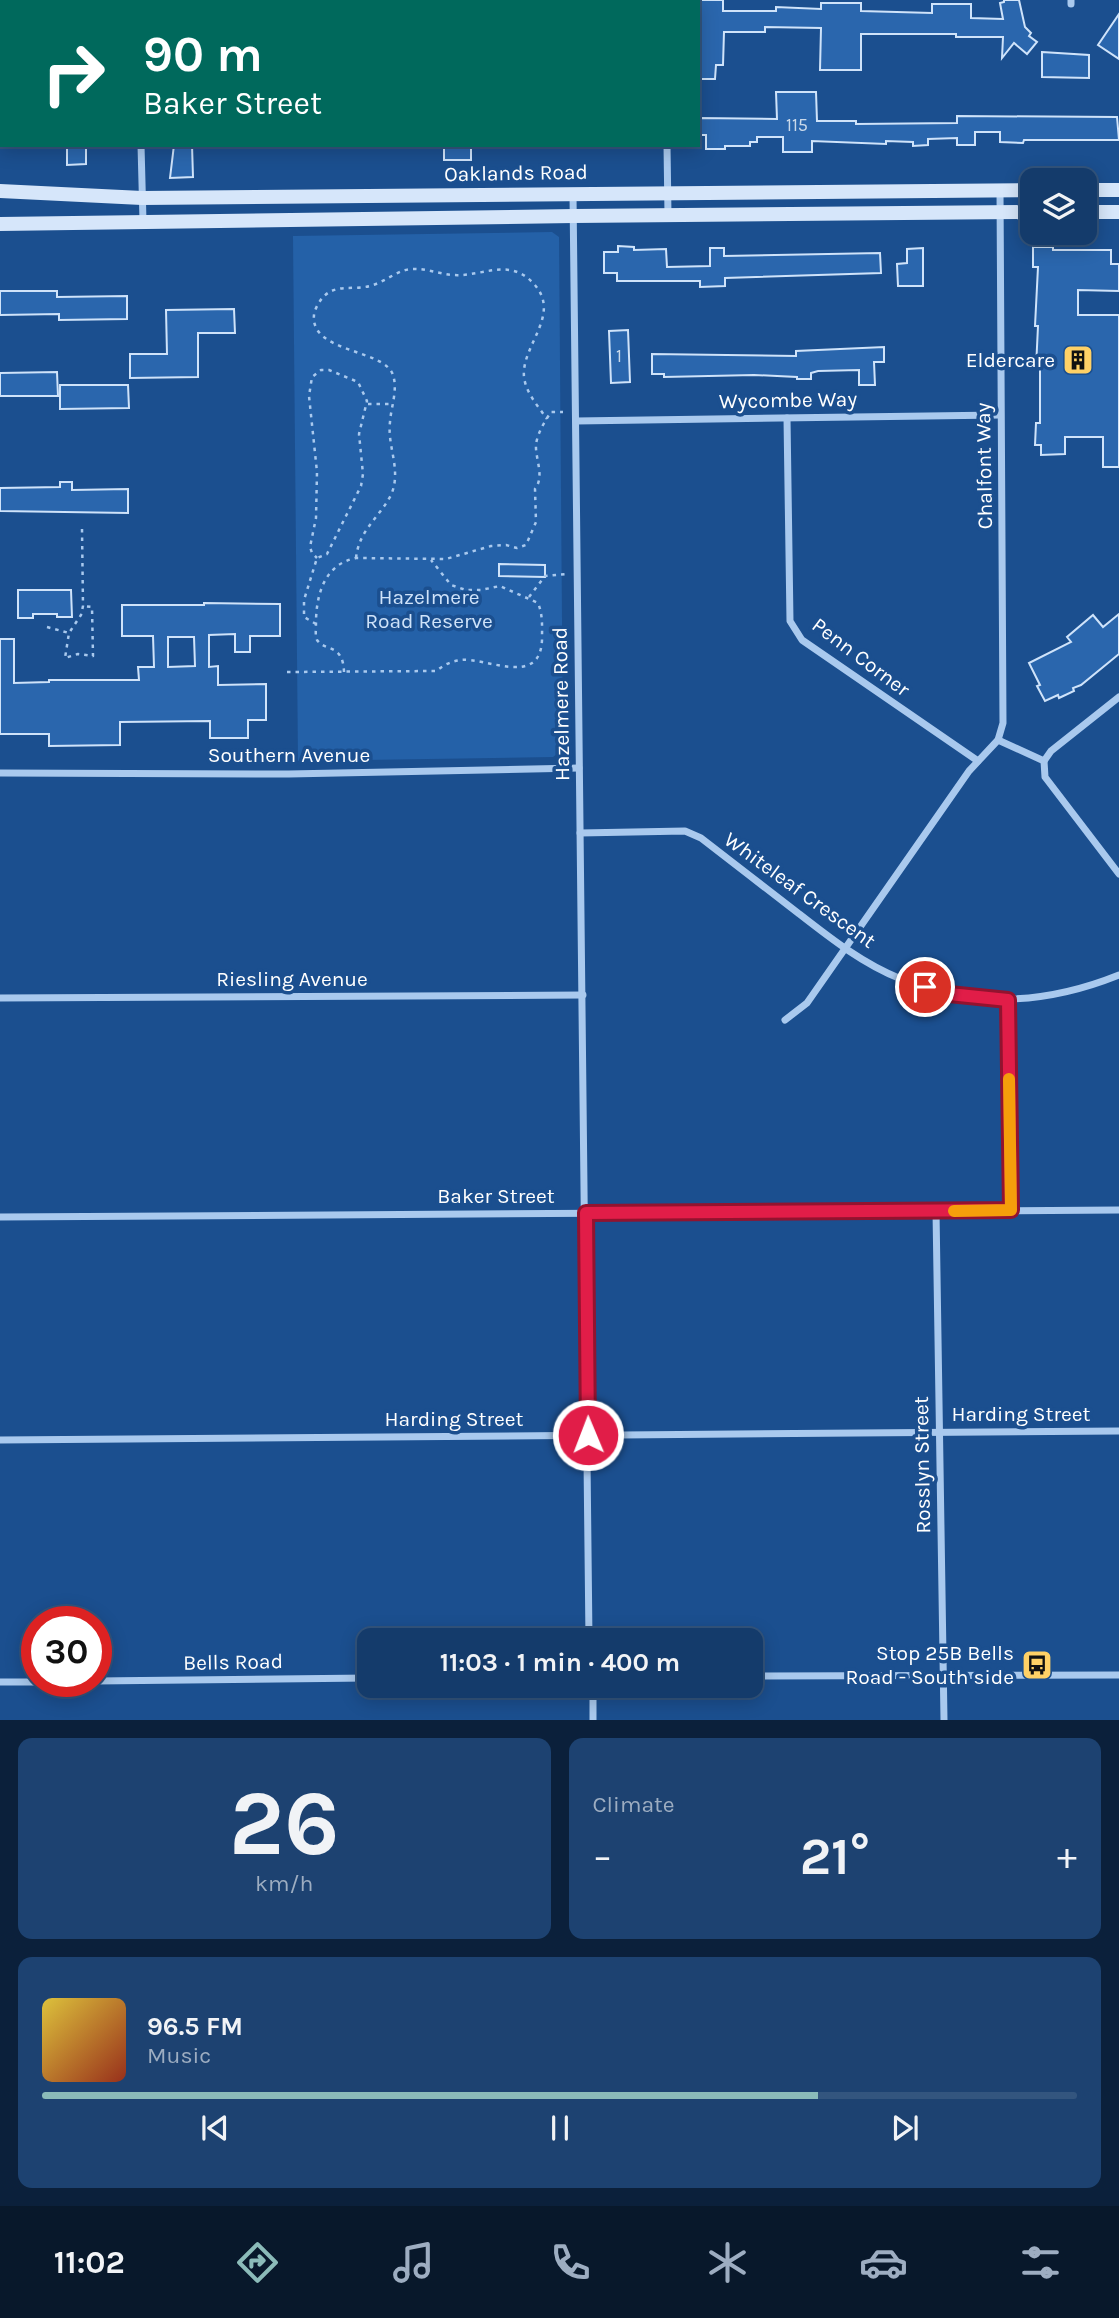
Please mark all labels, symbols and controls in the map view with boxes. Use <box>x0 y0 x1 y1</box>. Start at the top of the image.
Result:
text: 90 m <box>143 26 263 83</box>
icon: right <box>28 28 119 119</box>
text: Baker Street <box>143 85 322 122</box>
house number: 115 <box>786 114 808 136</box>
street label: Oaklands Road <box>444 160 588 186</box>
map controls <box>1020 168 1097 245</box>
button: layers <box>1020 168 1097 245</box>
building icon: Eldercare <box>1061 343 1095 377</box>
house number: 1 <box>616 345 622 367</box>
place label: Eldercare <box>966 348 1055 372</box>
street label: Wycombe Way <box>719 387 857 413</box>
street label: Chalfont Way <box>971 402 997 530</box>
park label: Hazelmere Road Reserve <box>365 585 493 633</box>
street label: Penn Corner <box>808 613 915 702</box>
street label: Hazelmere Road <box>548 627 574 781</box>
street label: Southern Avenue <box>208 743 370 767</box>
street label: Whiteleaf Crescent <box>720 827 880 953</box>
pin <box>895 957 955 1017</box>
street label: Riesling Avenue <box>216 967 368 991</box>
icon: arrive <box>906 968 944 1006</box>
street label: Baker Street <box>437 1184 555 1208</box>
street label: Rosslyn Street <box>909 1396 935 1534</box>
position arrow <box>551 1398 625 1472</box>
street label: Harding Street <box>951 1402 1091 1426</box>
street label: Harding Street <box>384 1407 524 1431</box>
speed limit sign: 30 <box>21 1606 112 1697</box>
place label: Stop 25B Bells Road - South side <box>845 1641 1014 1689</box>
text: 11:03 · 1 min · 400 m <box>440 1647 680 1678</box>
bus stop icon: Stop 25B Bells Road - South side <box>1020 1648 1054 1682</box>
street label: Bells Road <box>183 1649 283 1675</box>
text: 26 <box>229 1771 339 1877</box>
text: Climate <box>593 1791 675 1818</box>
text: 21° <box>800 1826 870 1887</box>
text: − <box>593 1834 612 1879</box>
text: + <box>1057 1834 1077 1879</box>
text: km/h <box>255 1870 313 1897</box>
text: 96.5 FM <box>147 2011 243 2042</box>
text: Music <box>147 2042 211 2069</box>
icon: previous <box>196 2109 234 2147</box>
icon: pause <box>541 2109 579 2147</box>
icon: next <box>886 2109 924 2147</box>
icon: directions <box>233 2238 282 2287</box>
icon: music <box>389 2238 438 2287</box>
icon: phone <box>546 2238 595 2287</box>
icon: climate <box>703 2238 752 2287</box>
icon: car <box>859 2238 908 2287</box>
icon: filters <box>1016 2238 1065 2287</box>
text: 11:02 <box>54 2244 125 2281</box>

